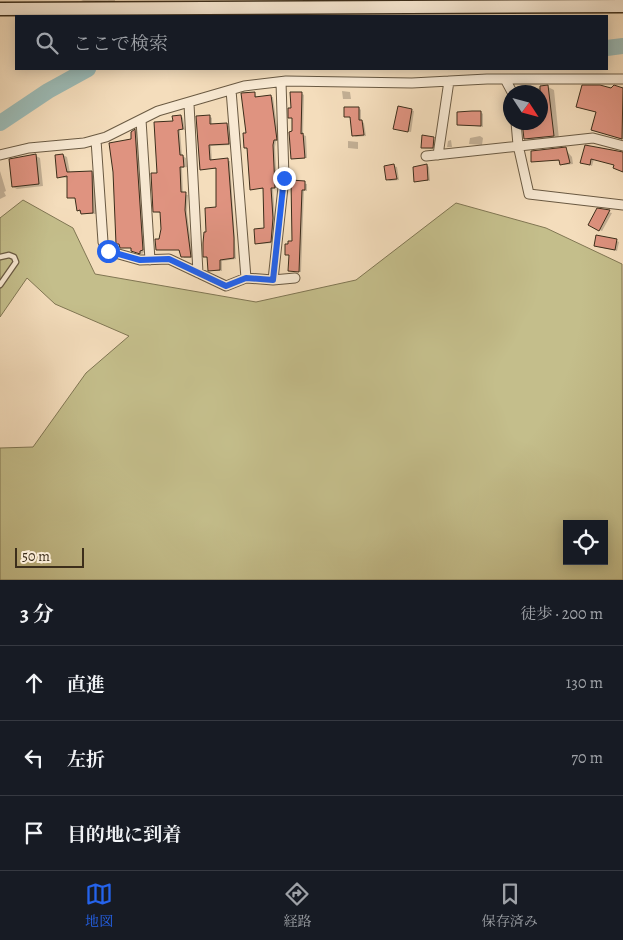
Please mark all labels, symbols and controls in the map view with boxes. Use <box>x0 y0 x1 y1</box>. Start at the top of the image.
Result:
search box <box>15 15 608 70</box>
icon: search <box>33 29 61 57</box>
text: ここで検索 <box>73 31 168 57</box>
north arrow <box>503 85 548 130</box>
route end <box>273 167 296 190</box>
route start <box>97 240 120 263</box>
map controls <box>563 520 608 565</box>
button: locate <box>563 520 608 565</box>
scale bar <box>15 545 84 568</box>
text: 50 m <box>22 547 50 566</box>
text: 3 分 <box>20 600 54 628</box>
text: 徒歩 · 200 m <box>520 603 603 625</box>
icon: ahead <box>20 669 48 697</box>
text: 直進 <box>67 672 105 698</box>
text: 130 m <box>566 672 603 694</box>
icon: left <box>20 744 48 772</box>
text: 左折 <box>67 747 105 773</box>
text: 70 m <box>571 747 603 769</box>
icon: arrive <box>20 819 48 847</box>
text: 目的地に到着 <box>67 822 181 848</box>
tab: 地図 <box>85 880 113 931</box>
tab: 経路 <box>283 880 311 931</box>
tab: 保存済み <box>482 880 538 931</box>

